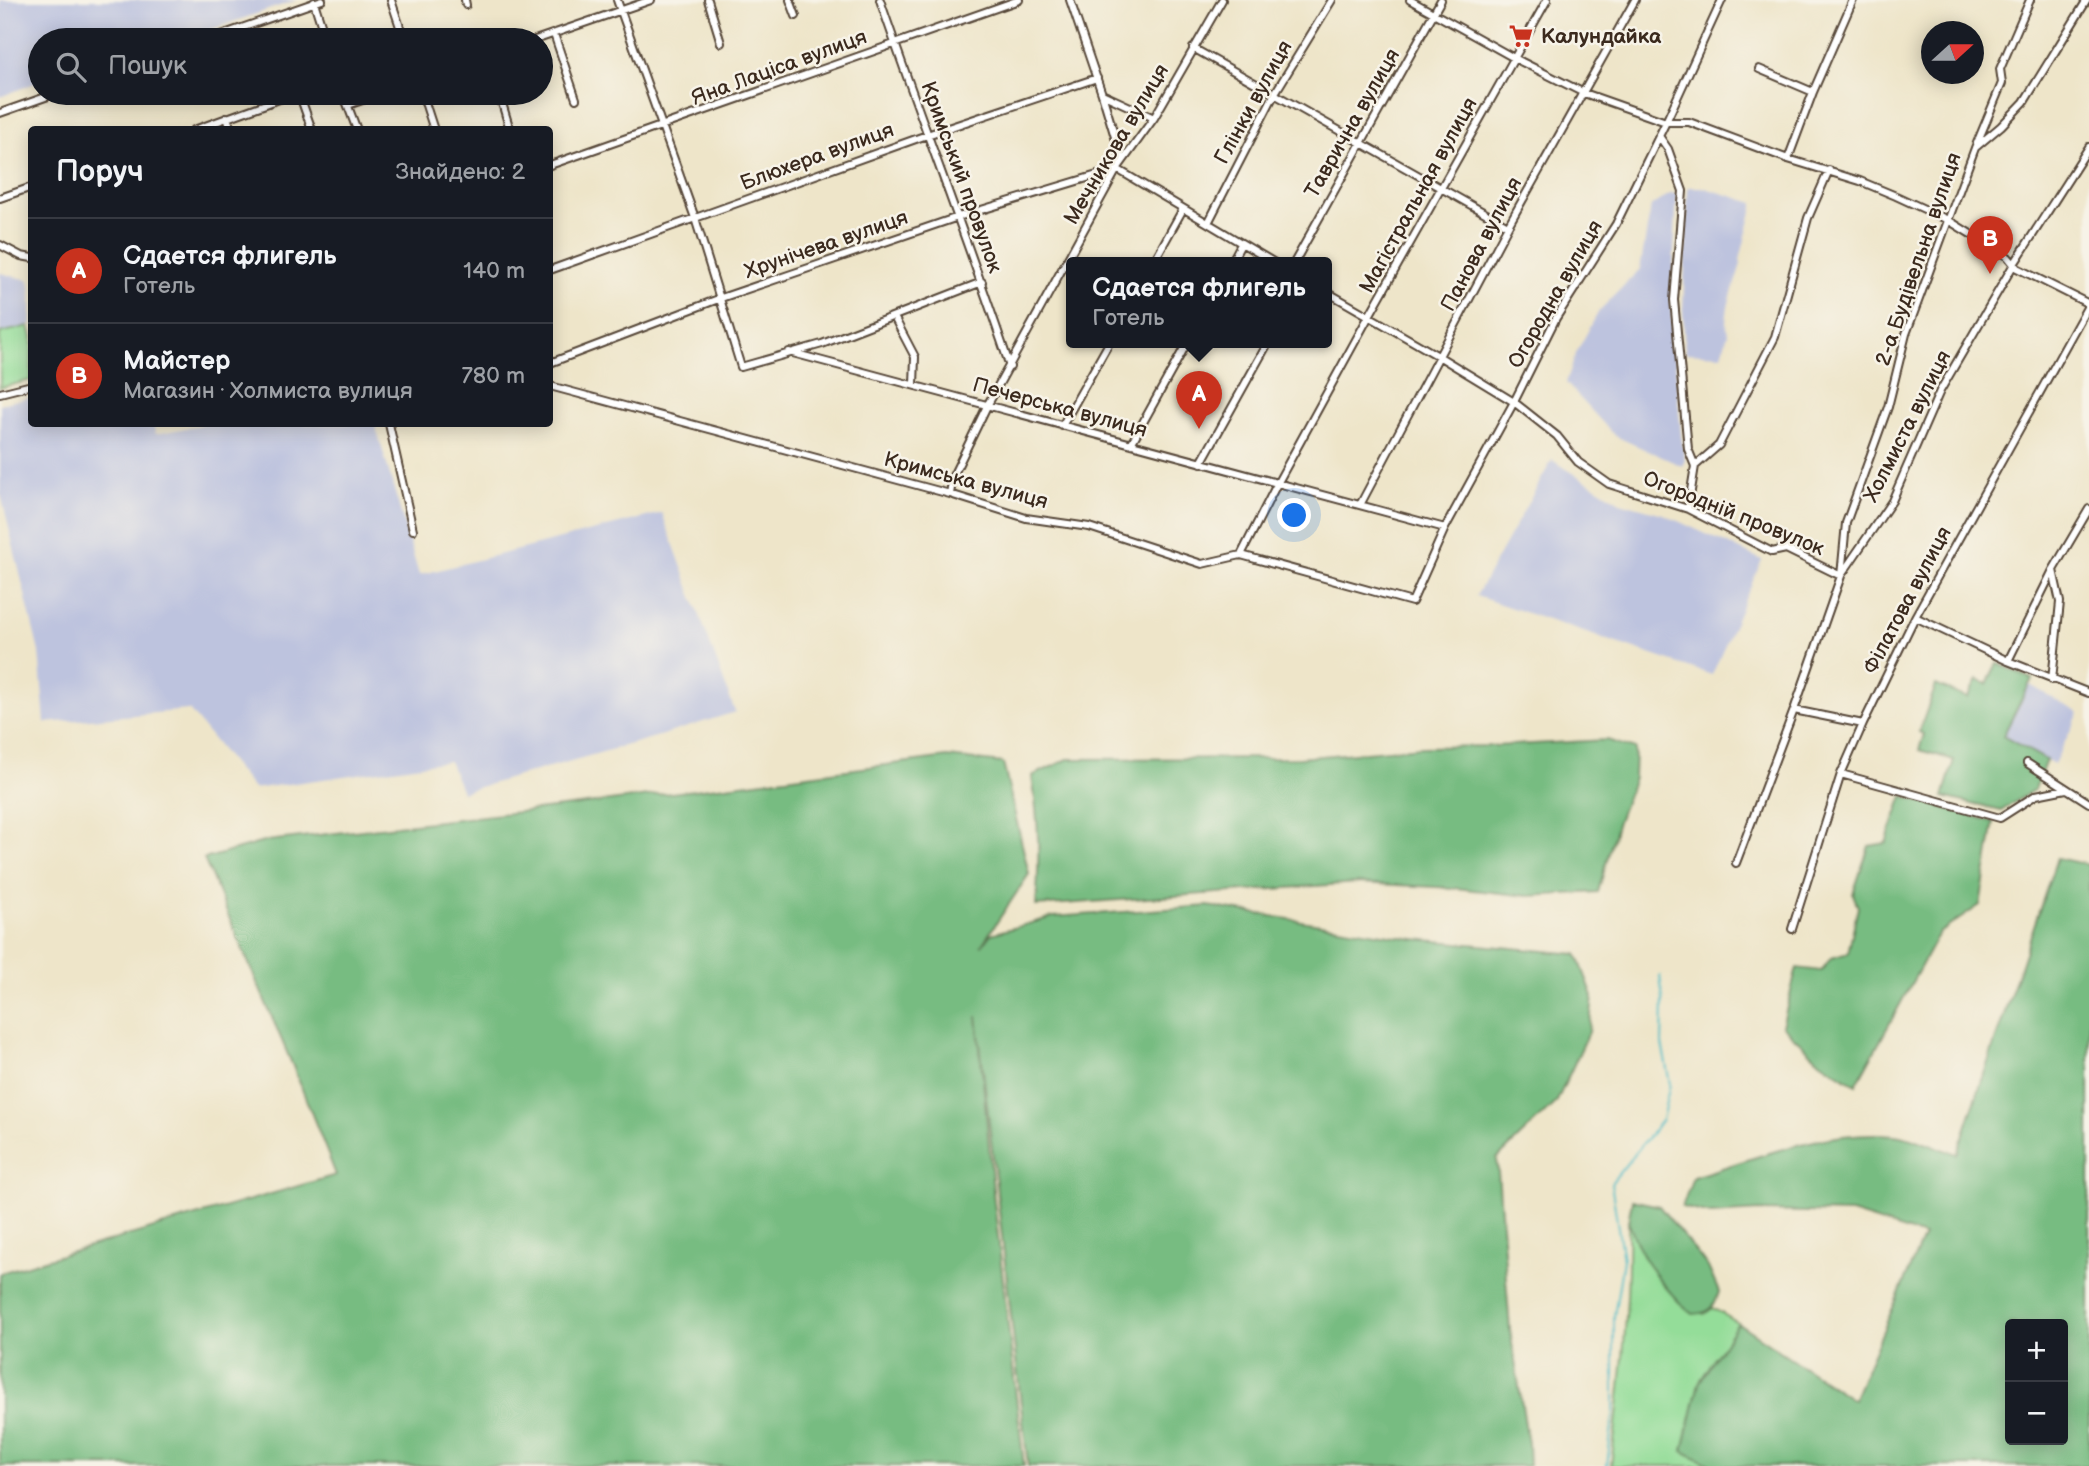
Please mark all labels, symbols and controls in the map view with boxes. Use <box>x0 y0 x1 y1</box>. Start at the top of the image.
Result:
north arrow <box>1921 21 1984 84</box>
supermarket icon: Калундайка <box>1507 22 1535 50</box>
street label: Яна Лаціса вулиця <box>688 24 870 111</box>
place label: Калундайка <box>1541 24 1662 49</box>
search box <box>28 28 553 105</box>
street label: Глінки вулиця <box>1209 36 1298 168</box>
street label: Таврична вулиця <box>1300 44 1405 202</box>
icon: search <box>52 48 90 86</box>
text: Пошук <box>108 51 187 82</box>
street label: Мечникова вулиця <box>1059 59 1174 229</box>
street label: Кримський провулок <box>915 78 1008 276</box>
street label: Магістральная вулиця <box>1354 93 1483 297</box>
street label: Блюхера вулиця <box>737 117 897 196</box>
street label: 2-а Будівельна вулиця <box>1870 149 1967 369</box>
text: Поруч <box>56 154 144 190</box>
text: Знайдено: 2 <box>396 158 525 186</box>
street label: Панова вулиця <box>1436 173 1527 316</box>
street label: Хрунічева вулиця <box>741 205 911 284</box>
street label: Огородна вулиця <box>1503 216 1608 373</box>
pin: B <box>1967 216 2013 274</box>
text: Сдается флигель <box>123 241 337 272</box>
text: A <box>72 257 86 285</box>
text: 140 m <box>463 257 525 285</box>
popup <box>1066 257 1332 348</box>
text: Готель <box>123 272 195 300</box>
text: Сдается флигель <box>1092 273 1306 304</box>
text: Готель <box>1092 304 1164 332</box>
text: Майстер <box>123 346 230 377</box>
street label: Холмиста вулиця <box>1858 346 1956 506</box>
text: B <box>71 362 87 390</box>
text: 780 m <box>462 362 525 390</box>
pin: A <box>1176 371 1222 429</box>
street label: Печерська вулиця <box>970 372 1150 443</box>
text: Магазин · Холмиста вулиця <box>123 377 413 405</box>
street label: Кримська вулиця <box>881 447 1051 514</box>
street label: Огородній провулок <box>1640 466 1828 561</box>
your location <box>1277 498 1311 532</box>
street label: Філатова вулиця <box>1858 522 1957 678</box>
map controls <box>2005 1319 2068 1445</box>
button: + <box>2005 1319 2068 1382</box>
button: − <box>2005 1382 2068 1445</box>

